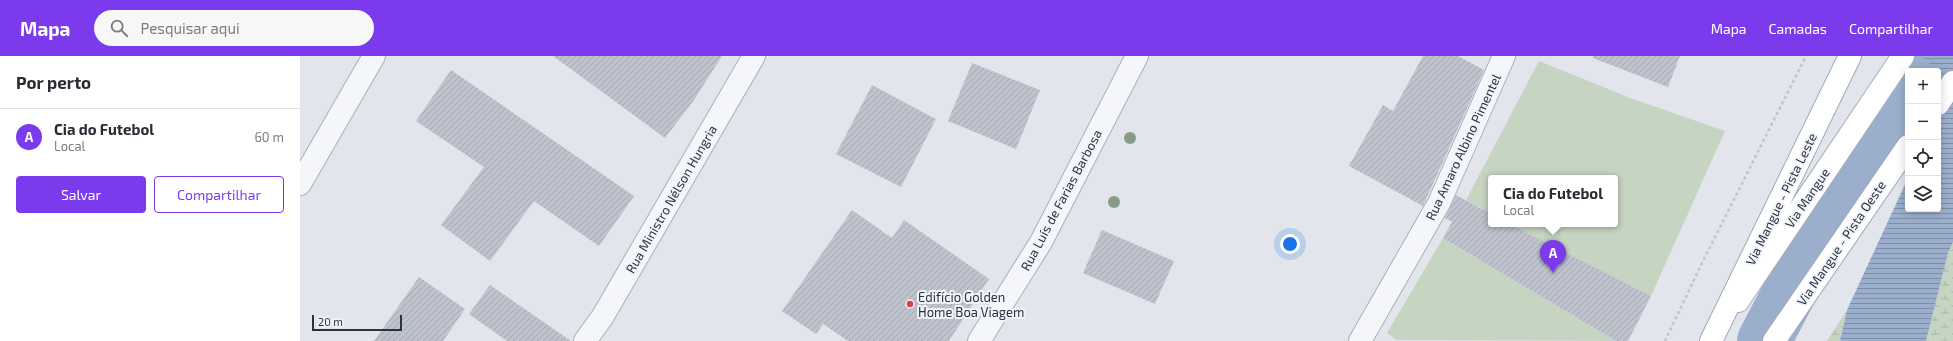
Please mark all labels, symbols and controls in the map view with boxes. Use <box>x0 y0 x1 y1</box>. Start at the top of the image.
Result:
search box <box>94 10 374 46</box>
text: Mapa <box>20 17 70 40</box>
icon: search <box>108 17 130 39</box>
text: Pesquisar aqui <box>140 19 240 37</box>
text: Mapa <box>1711 20 1747 37</box>
text: Camadas <box>1769 20 1827 37</box>
text: Compartilhar <box>1849 20 1933 37</box>
map controls <box>1905 68 1941 212</box>
button: + <box>1905 68 1941 104</box>
street label: Rua Amaro Albino Pimentel <box>1422 71 1504 223</box>
text: Por perto <box>16 72 91 92</box>
button: − <box>1905 104 1941 140</box>
text: Cia do Futebol <box>54 120 154 138</box>
street label: Rua Ministro Nélson Hungria <box>622 122 720 276</box>
street label: Rua Luís de Farias Barbosa <box>1017 127 1105 273</box>
text: A <box>25 129 33 145</box>
text: 60 m <box>254 129 284 145</box>
street label: Via Mangue - Pista Leste <box>1742 130 1820 268</box>
text: Local <box>54 138 85 154</box>
button: locate <box>1905 140 1941 176</box>
street label: Via Mangue <box>1781 165 1833 231</box>
popup <box>1488 175 1618 227</box>
button: Salvar <box>16 176 146 213</box>
button: Compartilhar <box>154 176 284 213</box>
button: layers <box>1905 176 1941 212</box>
street label: Via Mangue - Pista Oeste <box>1793 177 1889 309</box>
text: Cia do Futebol <box>1503 184 1603 202</box>
text: Local <box>1503 202 1534 218</box>
your location <box>1280 234 1300 254</box>
pin: A <box>1540 240 1566 273</box>
place label: Edifício Golden Home Boa Viagem <box>918 289 1024 320</box>
marker: Edifício Golden Home Boa Viagem <box>905 299 915 309</box>
scale bar <box>312 313 402 332</box>
text: 20 m <box>318 315 343 328</box>

